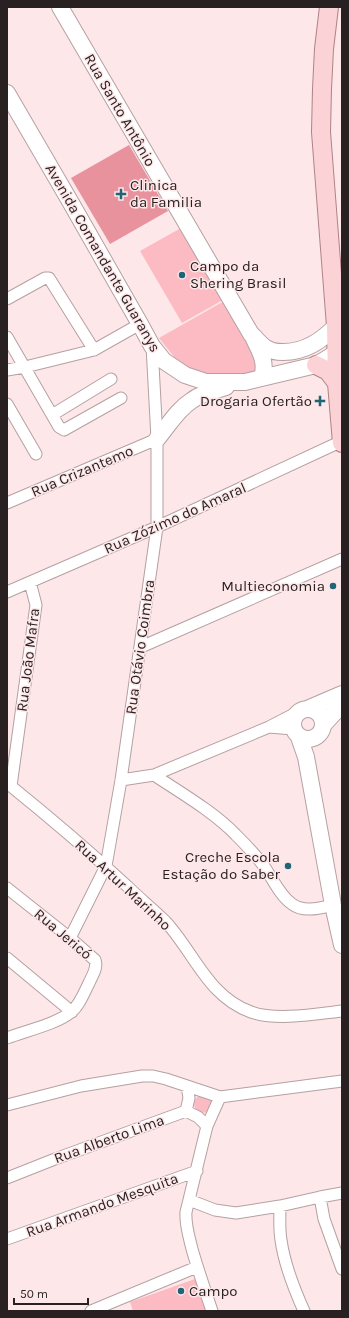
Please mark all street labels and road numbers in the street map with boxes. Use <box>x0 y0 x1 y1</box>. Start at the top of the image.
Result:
street label: Rua Santo Antônio <box>80 50 160 170</box>
street label: Avenida Comandante Guaranys <box>42 161 164 355</box>
street label: Rua Crizantemo <box>28 441 136 501</box>
street label: Rua Zózimo do Amaral <box>101 478 249 558</box>
street label: Rua Otávio Coimbra <box>122 578 158 716</box>
street label: Rua João Mafra <box>13 607 43 713</box>
street label: Rua Artur Marinho <box>71 836 175 934</box>
street label: Rua Jericó <box>31 905 95 963</box>
street label: Rua Alberto Lima <box>51 1111 167 1167</box>
street label: Rua Armando Mesquita <box>23 1169 181 1241</box>

